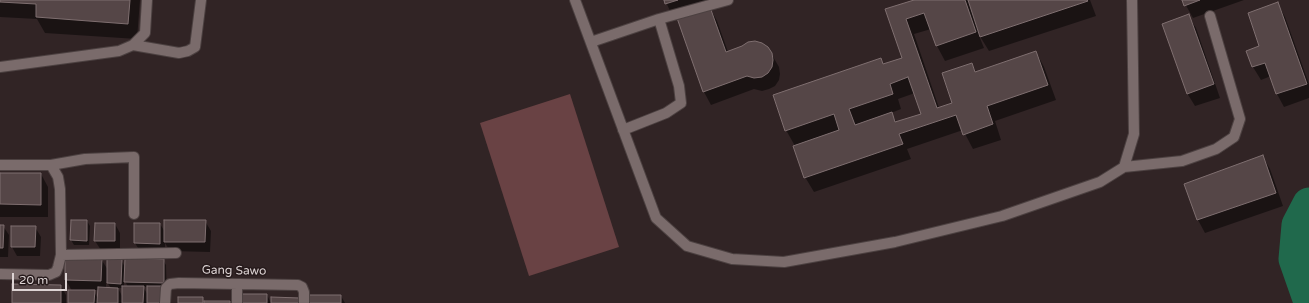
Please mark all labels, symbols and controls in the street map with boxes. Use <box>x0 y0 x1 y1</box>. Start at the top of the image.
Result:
street label: Gang Sawo <box>202 263 266 279</box>
scale bar <box>14 265 69 291</box>
text: 20 m <box>19 273 48 287</box>

